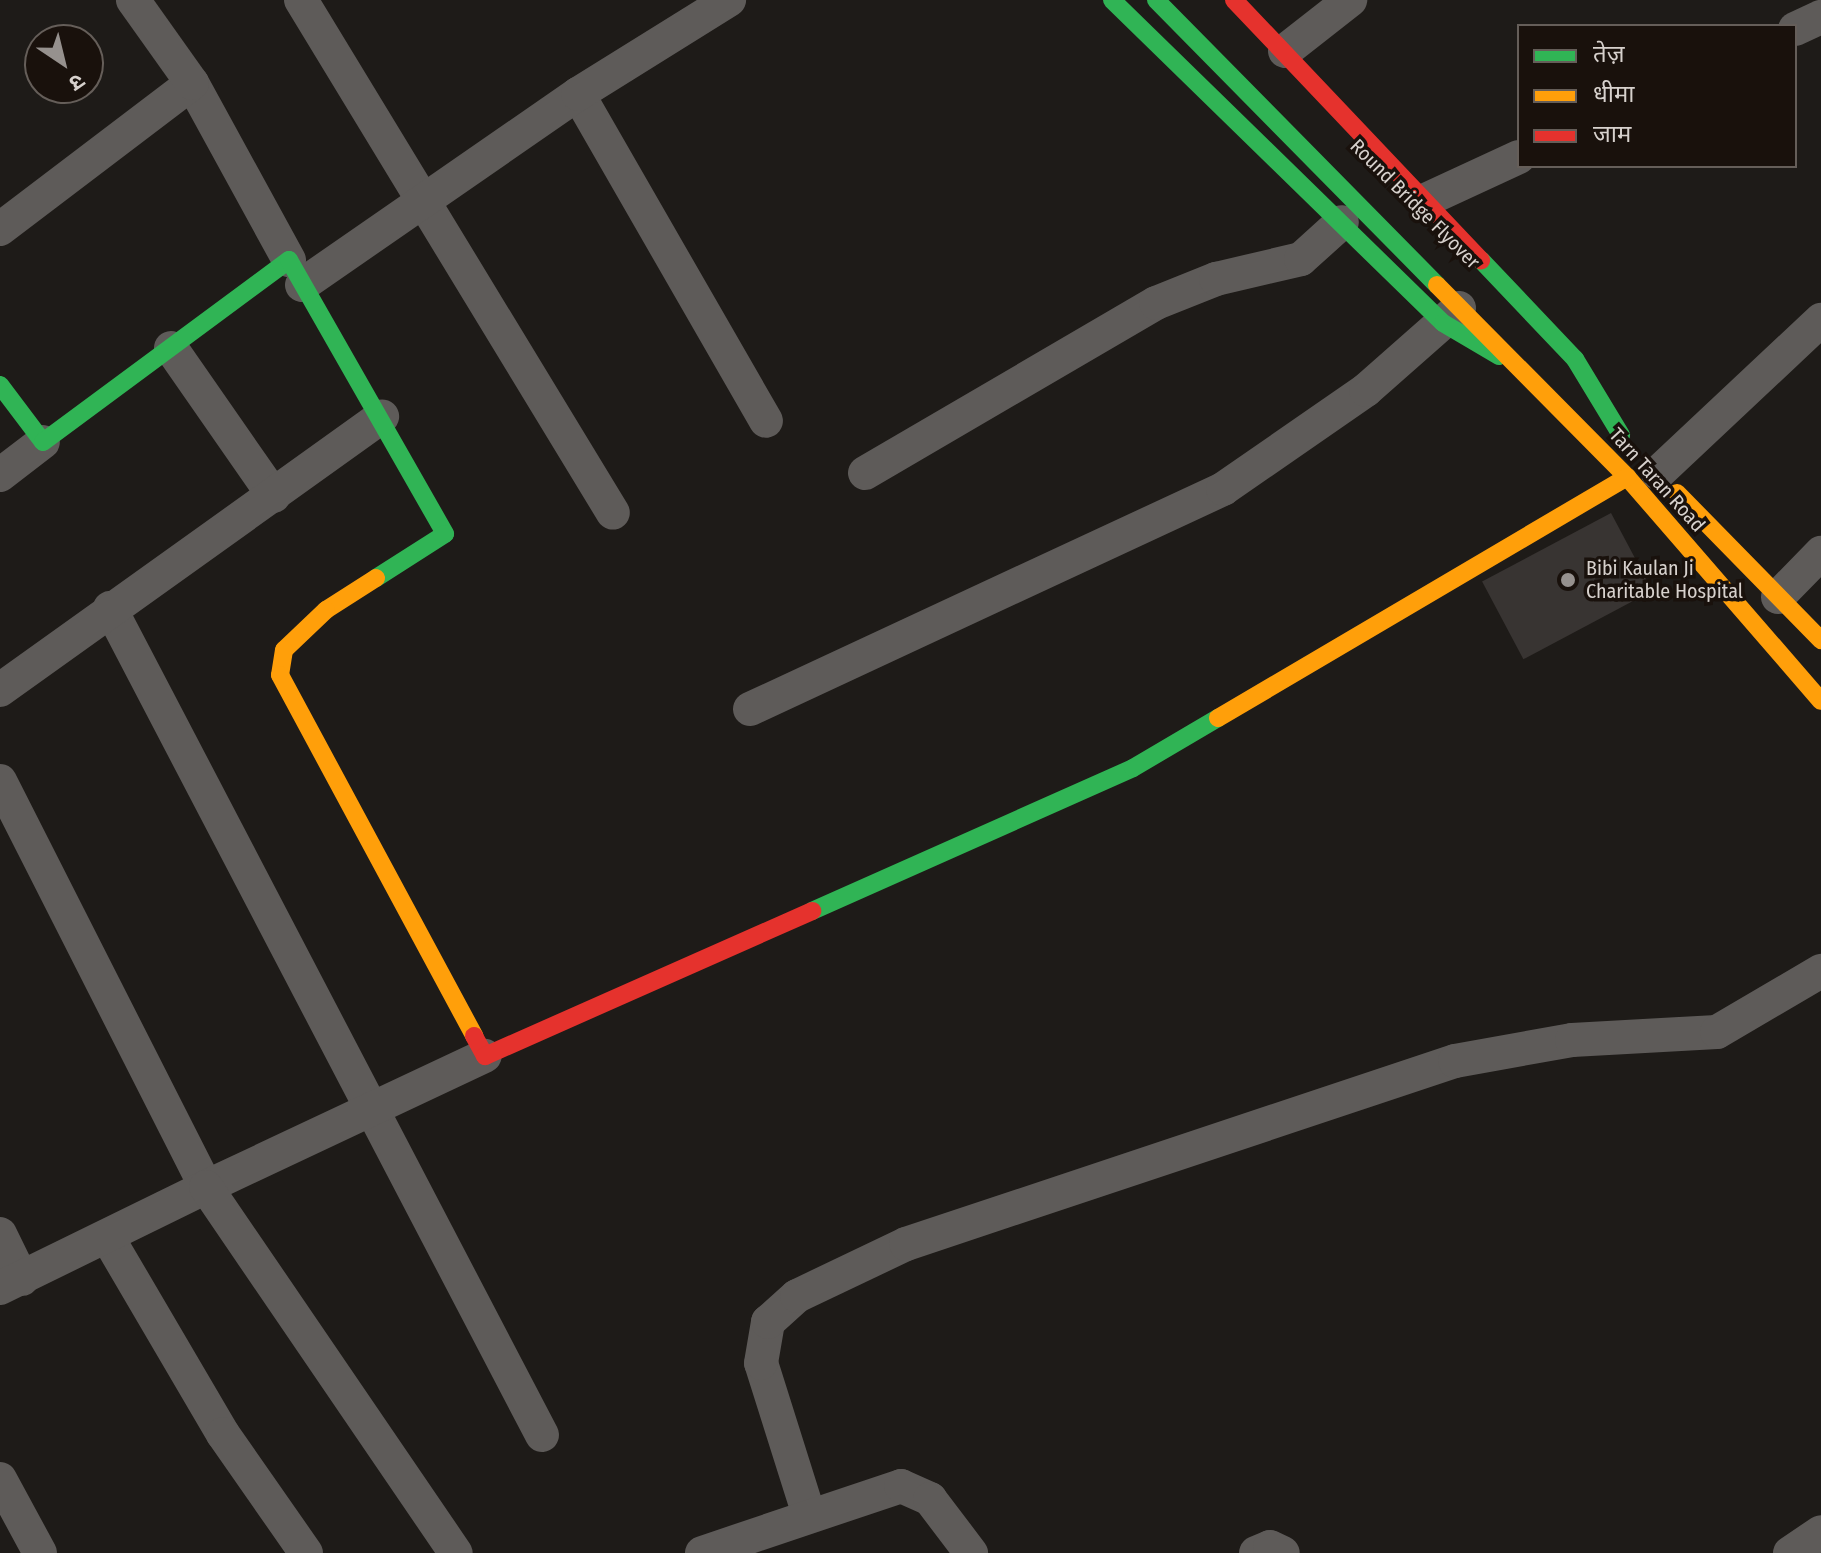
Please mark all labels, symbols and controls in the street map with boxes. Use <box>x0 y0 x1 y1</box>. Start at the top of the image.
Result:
north arrow <box>24 24 104 104</box>
legend <box>1517 24 1797 168</box>
text: तेज़ <box>1593 40 1625 68</box>
text: उ <box>64 68 90 97</box>
text: धीमा <box>1593 80 1635 108</box>
text: जाम <box>1593 120 1631 148</box>
street label: Round Bridge Flyover <box>1345 134 1485 274</box>
street label: Tarn Taran Road <box>1604 423 1710 537</box>
place label: Bibi Kaulan Ji Charitable Hospital <box>1586 556 1743 603</box>
marker: Bibi Kaulan Ji Charitable Hospital <box>1557 569 1579 591</box>

